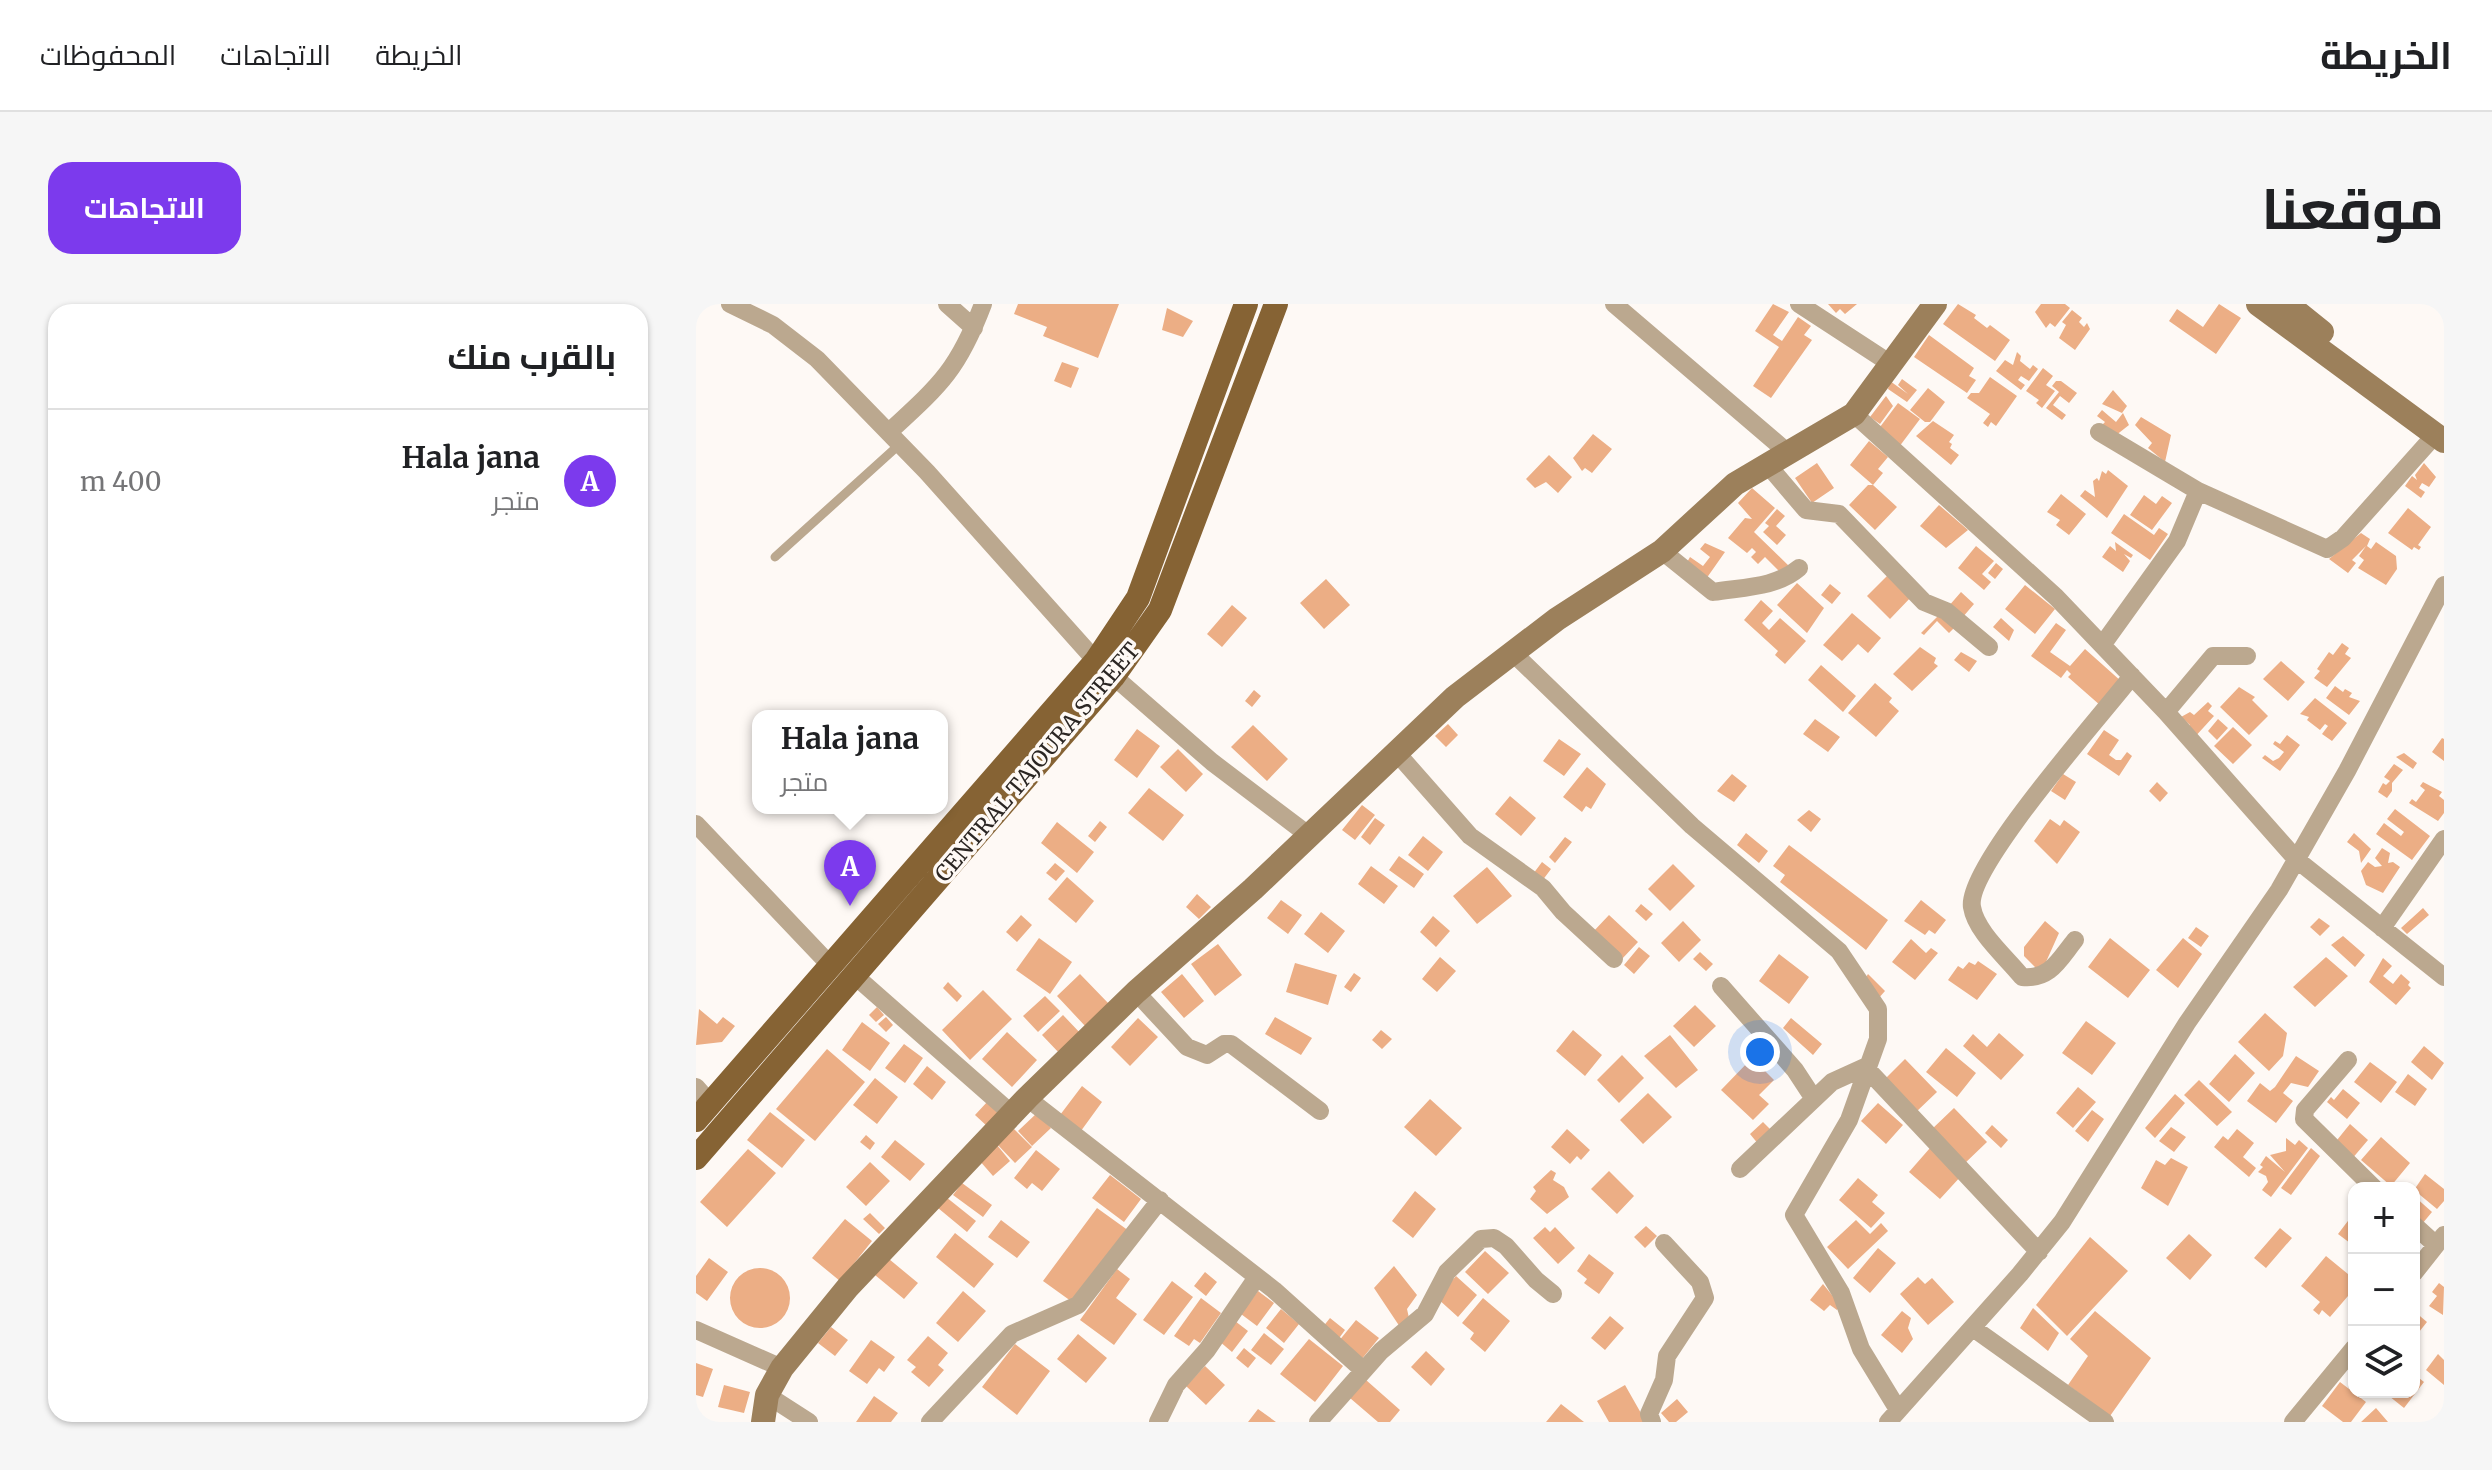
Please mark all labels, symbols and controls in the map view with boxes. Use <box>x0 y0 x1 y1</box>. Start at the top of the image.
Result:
text: الخريطة <box>2320 32 2452 79</box>
text: المحفوظات <box>40 37 176 73</box>
text: الاتجاهات <box>220 37 331 73</box>
text: الخريطة <box>375 37 463 73</box>
button: الاتجاهات <box>48 162 241 254</box>
text: موقعنا <box>2261 174 2444 244</box>
text: بالقرب منك <box>448 336 616 378</box>
text: Hala jana <box>401 438 540 476</box>
text: 400 m <box>80 465 161 498</box>
text: A <box>581 465 599 498</box>
text: متجر <box>492 484 540 517</box>
street label: CENTRAL TAJOURA STREET <box>929 637 1145 887</box>
popup <box>752 710 948 814</box>
text: Hala jana <box>781 719 919 757</box>
text: متجر <box>781 765 829 798</box>
pin: A <box>824 840 876 906</box>
your location <box>1740 1032 1780 1072</box>
map controls <box>2348 1182 2420 1398</box>
button: + <box>2348 1182 2420 1254</box>
button: − <box>2348 1254 2420 1326</box>
button: layers <box>2348 1326 2420 1398</box>

